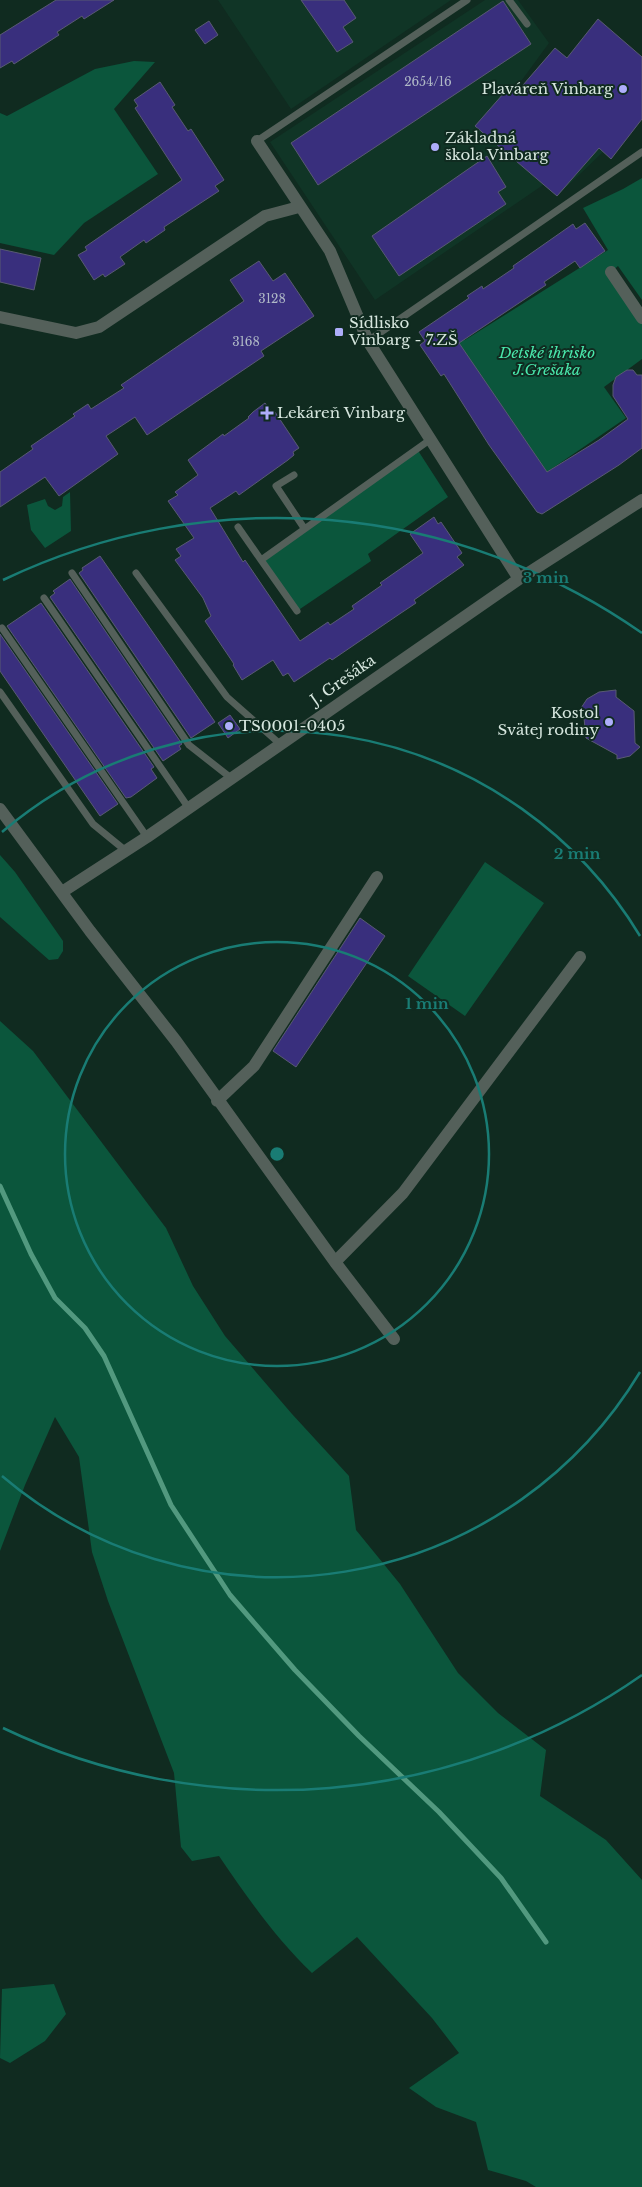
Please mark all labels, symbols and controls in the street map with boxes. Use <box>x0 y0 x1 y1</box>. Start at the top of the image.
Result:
house number: 2654/16 <box>404 74 452 89</box>
place label: Plaváreň Vinbarg <box>482 79 614 98</box>
marker: Plaváreň Vinbarg <box>617 83 629 95</box>
place label: Základná škola Vinbarg <box>445 128 549 164</box>
marker: Základná škola Vinbarg <box>429 141 441 153</box>
house number: 3128 <box>258 291 286 306</box>
place label: Sídlisko Vinbarg - 7.ZŠ <box>348 313 458 349</box>
marker: Sídlisko Vinbarg - 7.ZŠ <box>333 326 345 338</box>
house number: 3168 <box>232 334 260 349</box>
park label: Detské ihrisko J.Grešaka <box>498 343 595 379</box>
place label: Lekáreň Vinbarg <box>277 403 406 422</box>
marker: Lekáreň Vinbarg <box>261 407 273 419</box>
text: 3 min <box>523 568 569 587</box>
street label: J. Grešáka <box>305 650 380 710</box>
place label: Kostol Svätej rodiny <box>498 703 599 739</box>
place label: TS0001-0405 <box>239 716 345 735</box>
marker: Kostol Svätej rodiny <box>603 716 615 728</box>
marker: TS0001-0405 <box>223 720 235 732</box>
text: 2 min <box>554 844 600 863</box>
text: 1 min <box>405 994 449 1013</box>
centre of rings <box>268 1145 286 1163</box>

